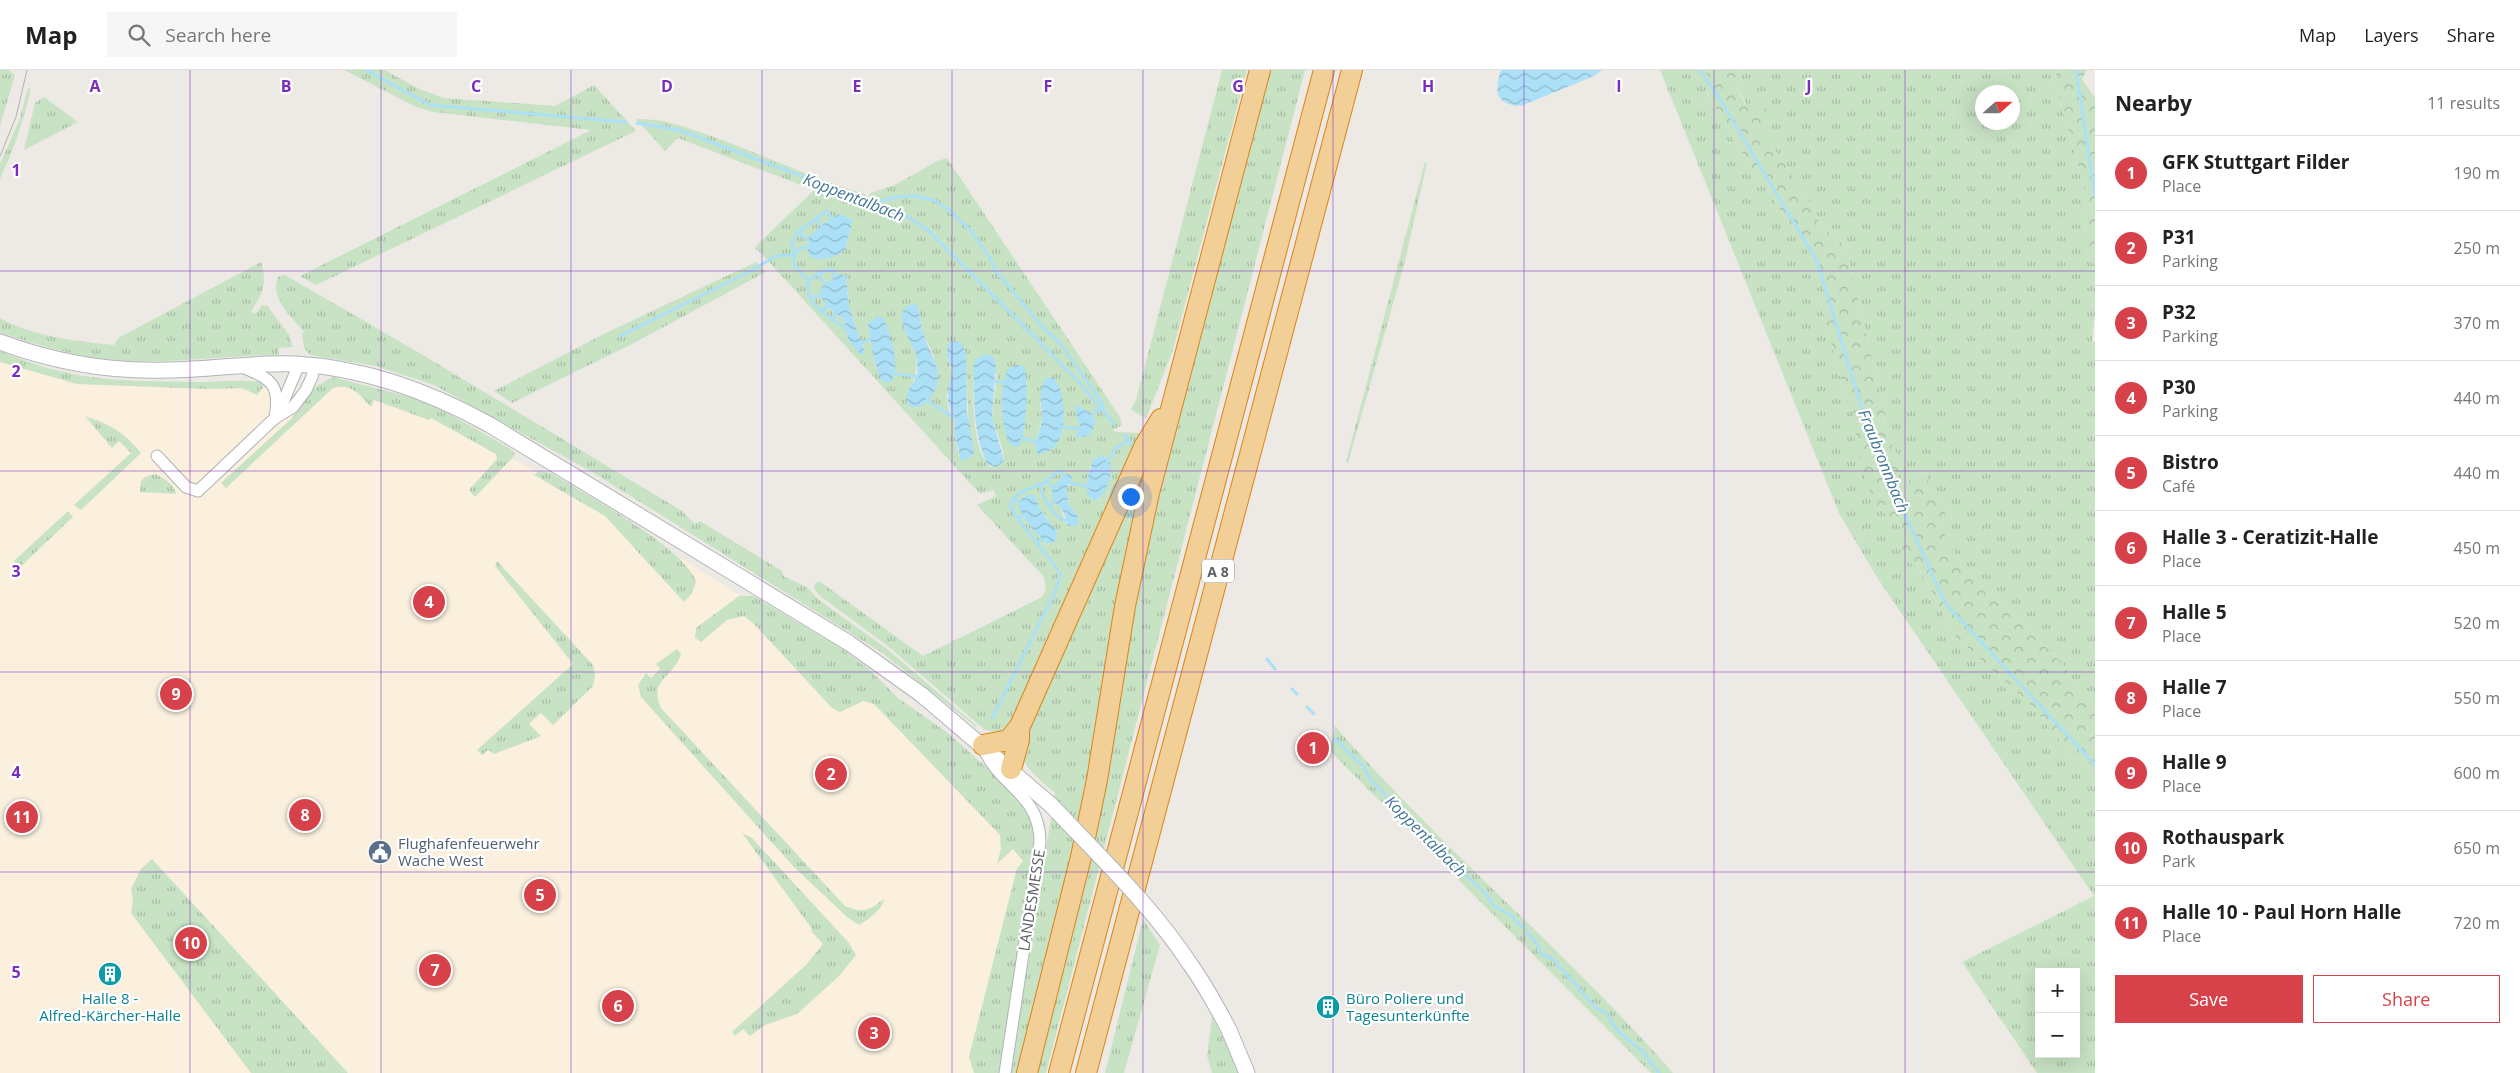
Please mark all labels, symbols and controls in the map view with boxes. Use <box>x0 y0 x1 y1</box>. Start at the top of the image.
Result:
search box <box>107 12 457 57</box>
text: Map <box>25 18 77 51</box>
icon: search <box>125 21 153 49</box>
text: Search here <box>165 22 271 48</box>
text: Map <box>2299 23 2336 47</box>
text: Layers <box>2364 23 2419 47</box>
text: Share <box>2447 23 2495 47</box>
text: A <box>89 75 101 97</box>
text: B <box>281 75 291 97</box>
text: C <box>471 75 481 97</box>
text: D <box>661 75 673 97</box>
text: E <box>853 75 862 97</box>
text: F <box>1044 75 1052 97</box>
text: G <box>1232 75 1244 97</box>
text: H <box>1422 75 1434 97</box>
text: I <box>1616 75 1622 97</box>
text: J <box>1804 75 1812 97</box>
north arrow <box>1975 85 2020 130</box>
text: Nearby <box>2115 89 2192 117</box>
text: 11 results <box>2427 92 2500 114</box>
text: GFK Stuttgart Filder <box>2162 149 2349 175</box>
text: 1 <box>11 159 21 181</box>
text: 1 <box>2126 162 2136 184</box>
text: 190 m <box>2454 162 2500 184</box>
water label: Koppentalbach <box>800 168 908 226</box>
text: Place <box>2162 175 2201 197</box>
text: P31 <box>2162 224 2196 250</box>
text: 2 <box>2126 237 2136 259</box>
text: 250 m <box>2454 237 2500 259</box>
text: Parking <box>2162 250 2218 272</box>
text: P32 <box>2162 299 2196 325</box>
text: 3 <box>2126 312 2136 334</box>
text: 370 m <box>2454 312 2500 334</box>
text: Parking <box>2162 325 2218 347</box>
text: 2 <box>11 360 21 382</box>
text: P30 <box>2162 374 2196 400</box>
text: 4 <box>2126 387 2136 409</box>
text: 440 m <box>2454 387 2500 409</box>
text: Parking <box>2162 400 2218 422</box>
water label: Fraubronnbach <box>1853 406 1915 516</box>
text: Bistro <box>2162 449 2219 475</box>
text: 5 <box>2126 462 2136 484</box>
text: 440 m <box>2454 462 2500 484</box>
text: Café <box>2162 475 2195 497</box>
your location <box>1118 484 1144 510</box>
text: Halle 3 - Ceratizit-Halle <box>2162 524 2378 550</box>
text: 6 <box>2126 537 2136 559</box>
text: 450 m <box>2454 537 2500 559</box>
text: Place <box>2162 550 2201 572</box>
text: 3 <box>11 560 21 582</box>
road number: A 8 <box>1202 560 1234 582</box>
pin: 4 <box>413 583 445 621</box>
text: Halle 5 <box>2162 599 2227 625</box>
text: 7 <box>2126 612 2136 634</box>
text: 520 m <box>2454 612 2500 634</box>
text: Place <box>2162 625 2201 647</box>
text: Halle 7 <box>2162 674 2227 700</box>
pin: 9 <box>160 675 192 713</box>
text: 8 <box>2126 687 2136 709</box>
text: 550 m <box>2454 687 2500 709</box>
text: Place <box>2162 700 2201 722</box>
pin: 1 <box>1297 729 1329 767</box>
text: Halle 9 <box>2162 749 2227 775</box>
pin: 2 <box>815 755 847 793</box>
text: 4 <box>11 761 21 783</box>
text: 9 <box>2126 762 2136 784</box>
text: 600 m <box>2454 762 2500 784</box>
text: Place <box>2162 775 2201 797</box>
water label: Koppentalbach <box>1380 790 1472 882</box>
pin: 8 <box>289 796 321 834</box>
pin: 11 <box>6 798 38 836</box>
text: Rothauspark <box>2162 824 2284 850</box>
place label: Flughafenfeuerwehr Wache West <box>398 833 540 870</box>
text: 10 <box>2122 837 2140 859</box>
text: 650 m <box>2454 837 2500 859</box>
public building icon: Flughafenfeuerwehr Wache West <box>367 839 393 865</box>
street label: LANDESMESSE <box>1013 848 1049 952</box>
text: Park <box>2162 850 2195 872</box>
pin: 5 <box>524 876 556 914</box>
text: Halle 10 - Paul Horn Halle <box>2162 899 2401 925</box>
text: 11 <box>2122 912 2140 934</box>
text: 720 m <box>2454 912 2500 934</box>
pin: 10 <box>175 924 207 962</box>
text: Place <box>2162 925 2201 947</box>
pin: 7 <box>419 951 451 989</box>
text: 5 <box>11 961 21 983</box>
building icon: Halle 8 - Alfred-Kärcher-Halle <box>97 961 123 987</box>
map controls <box>2035 968 2080 1058</box>
button: + <box>2035 968 2080 1013</box>
button: Save <box>2115 975 2303 1023</box>
button: Share <box>2313 975 2500 1023</box>
pin: 6 <box>602 987 634 1025</box>
place label: Halle 8 - Alfred-Kärcher-Halle <box>39 988 181 1025</box>
place label: Büro Poliere und Tagesunterkünfte <box>1346 988 1470 1025</box>
building icon: Büro Poliere und Tagesunterkünfte <box>1315 994 1341 1020</box>
button: − <box>2035 1013 2080 1058</box>
pin: 3 <box>858 1014 890 1052</box>

